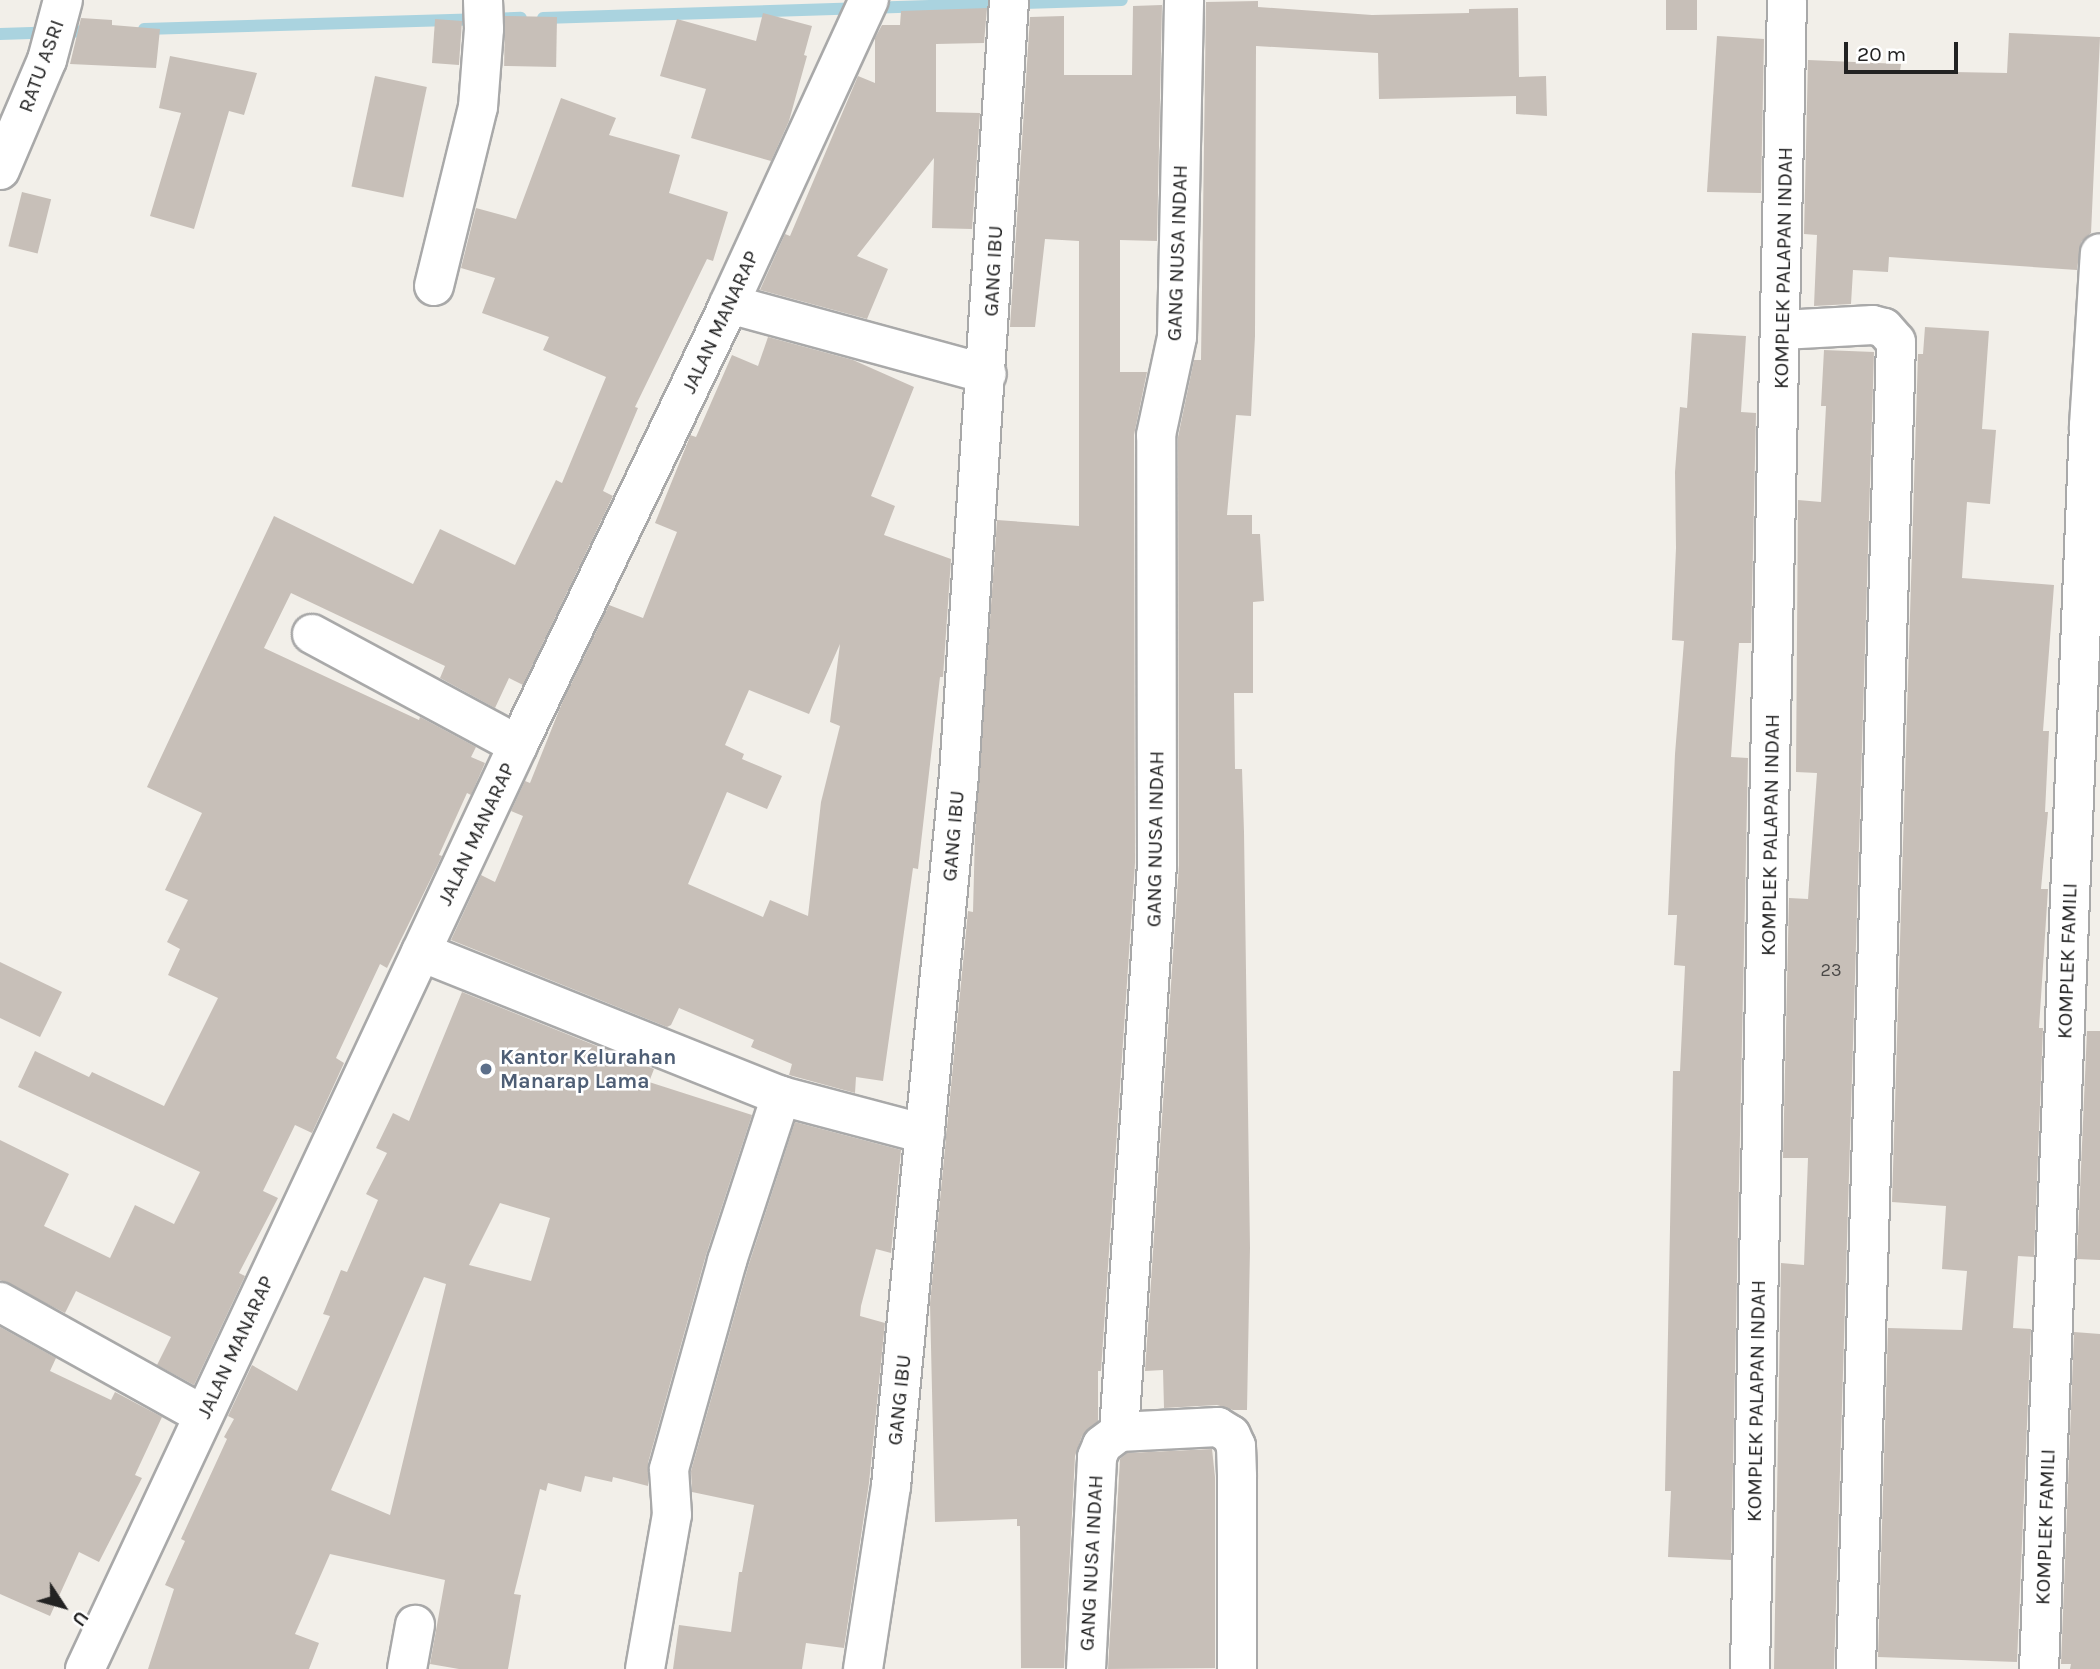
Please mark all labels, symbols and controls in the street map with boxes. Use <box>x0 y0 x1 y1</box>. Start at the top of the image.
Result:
street label: RATU ASRI <box>13 16 69 116</box>
scale bar <box>1848 28 1962 72</box>
text: 20 m <box>1857 42 1906 66</box>
street label: KOMPLEK PALAPAN INDAH <box>1768 147 1798 389</box>
street label: GANG NUSA INDAH <box>1161 164 1193 342</box>
street label: GANG IBU <box>978 225 1008 317</box>
street label: JALAN MANARAP <box>676 247 764 397</box>
street label: KOMPLEK PALAPAN INDAH <box>1755 714 1785 956</box>
street label: GANG NUSA INDAH <box>1141 751 1169 927</box>
street label: JALAN MANARAP <box>432 759 520 909</box>
street label: GANG IBU <box>936 790 970 882</box>
street label: KOMPLEK FAMILI <box>2052 882 2082 1040</box>
house number: 23 <box>1820 959 1842 981</box>
place label: Kantor Kelurahan Manarap Lama <box>500 1044 676 1094</box>
marker: Kantor Kelurahan Manarap Lama <box>478 1061 494 1077</box>
street label: JALAN MANARAP <box>191 1272 279 1422</box>
street label: KOMPLEK PALAPAN INDAH <box>1741 1280 1771 1522</box>
street label: GANG IBU <box>882 1353 916 1447</box>
street label: KOMPLEK FAMILI <box>2030 1448 2060 1606</box>
street label: GANG NUSA INDAH <box>1074 1474 1108 1652</box>
north arrow <box>28 1571 98 1641</box>
text: U <box>67 1607 93 1630</box>

